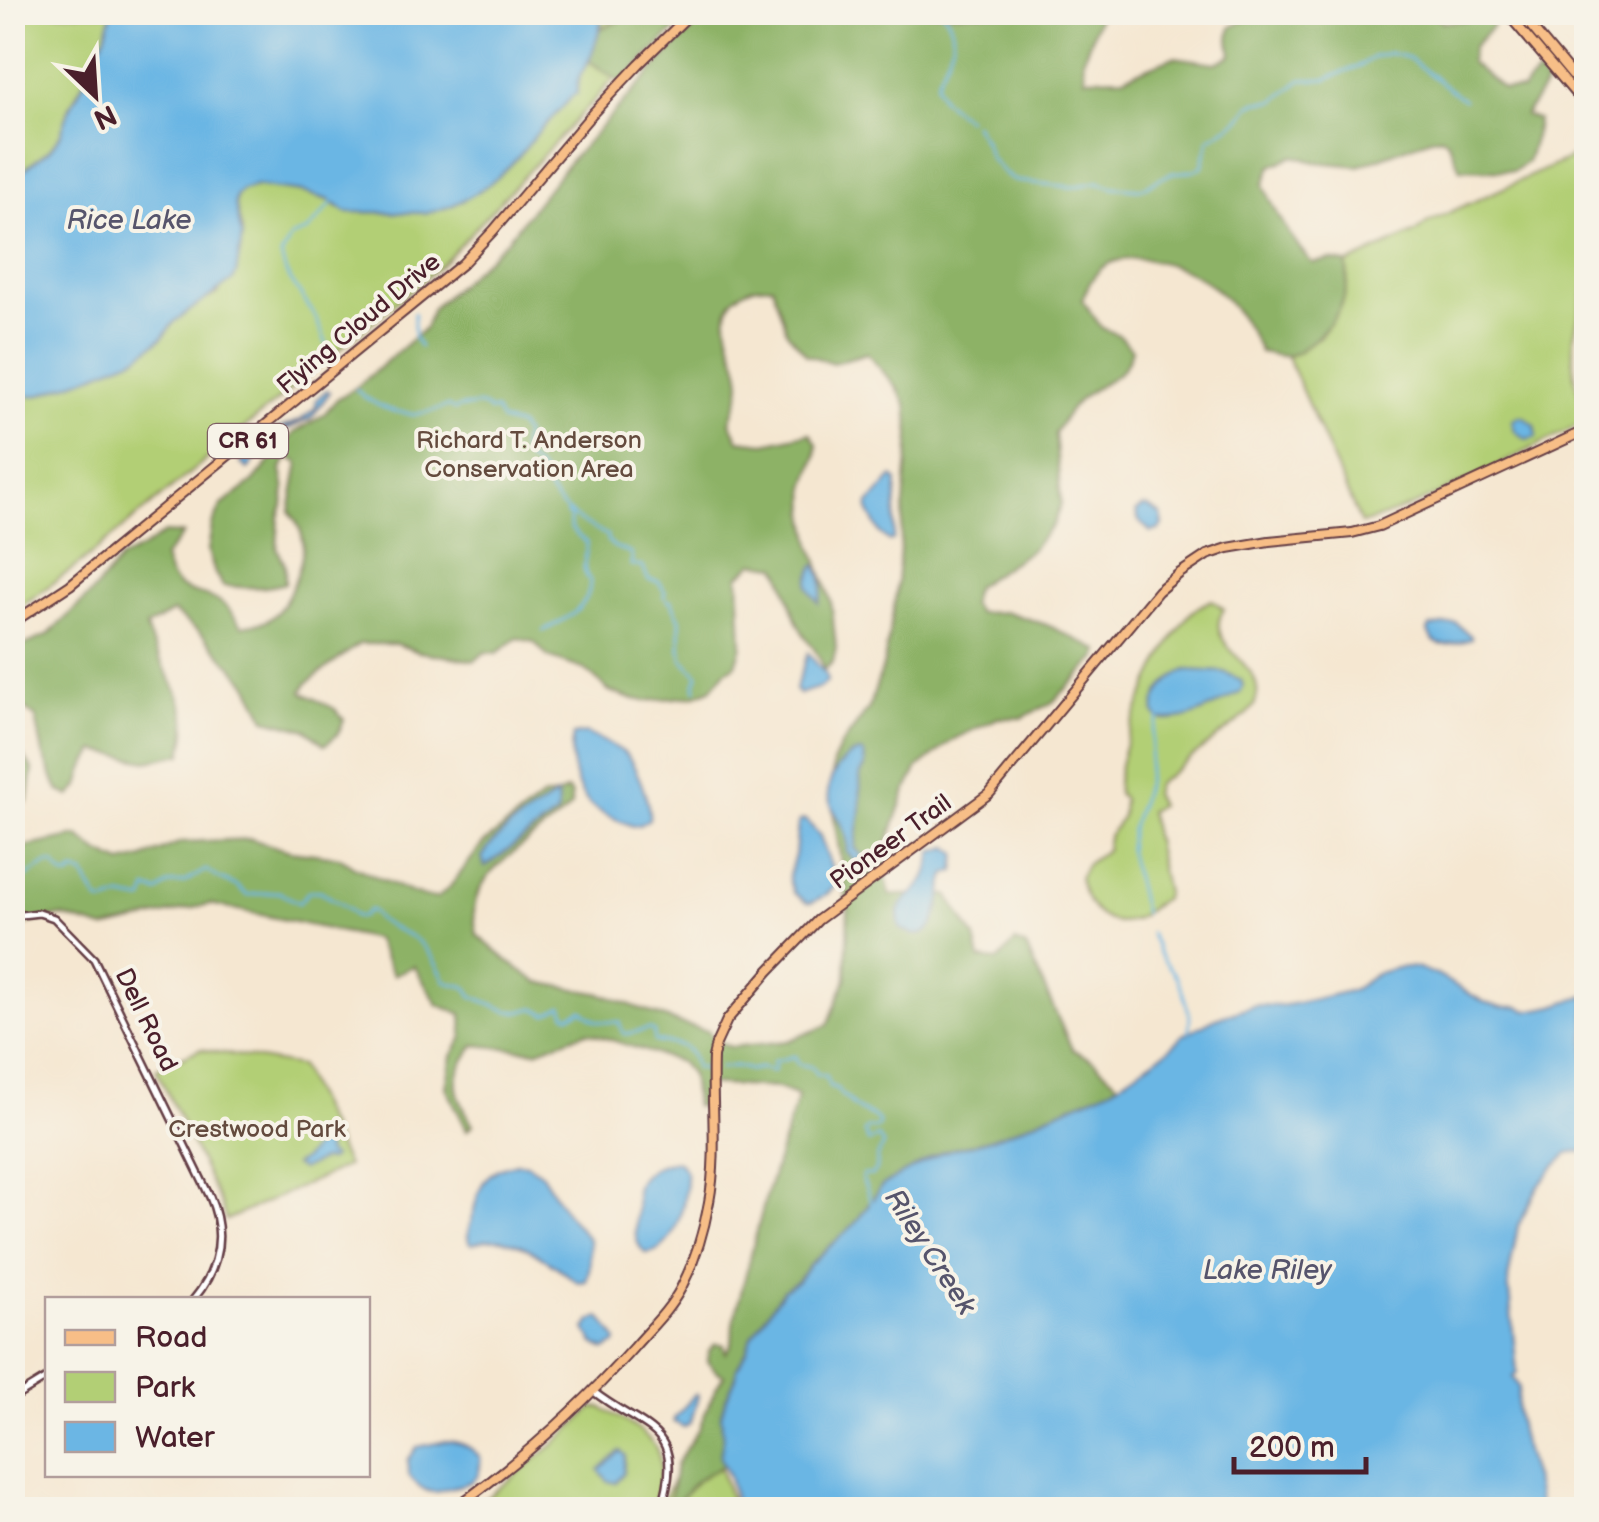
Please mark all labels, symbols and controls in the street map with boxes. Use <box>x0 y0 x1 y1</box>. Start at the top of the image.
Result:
north arrow <box>45 45 145 145</box>
text: N <box>88 97 121 136</box>
water label: Rice Lake <box>67 204 191 237</box>
street label: Flying Cloud Drive <box>271 247 447 401</box>
road number: CR 61 <box>208 424 288 458</box>
park label: Richard T. Anderson Conservation Area <box>416 425 642 485</box>
street label: Pioneer Trail <box>824 788 958 896</box>
street label: Dell Road <box>108 963 184 1077</box>
park label: Crestwood Park <box>168 1114 346 1145</box>
water label: Riley Creek <box>877 1183 983 1322</box>
water label: Lake Riley <box>1203 1254 1333 1287</box>
legend <box>45 1297 370 1477</box>
text: Road <box>135 1320 208 1356</box>
text: Park <box>135 1370 195 1406</box>
scale bar <box>1234 1412 1366 1474</box>
text: Water <box>135 1420 216 1456</box>
text: 200 m <box>1249 1430 1335 1466</box>

